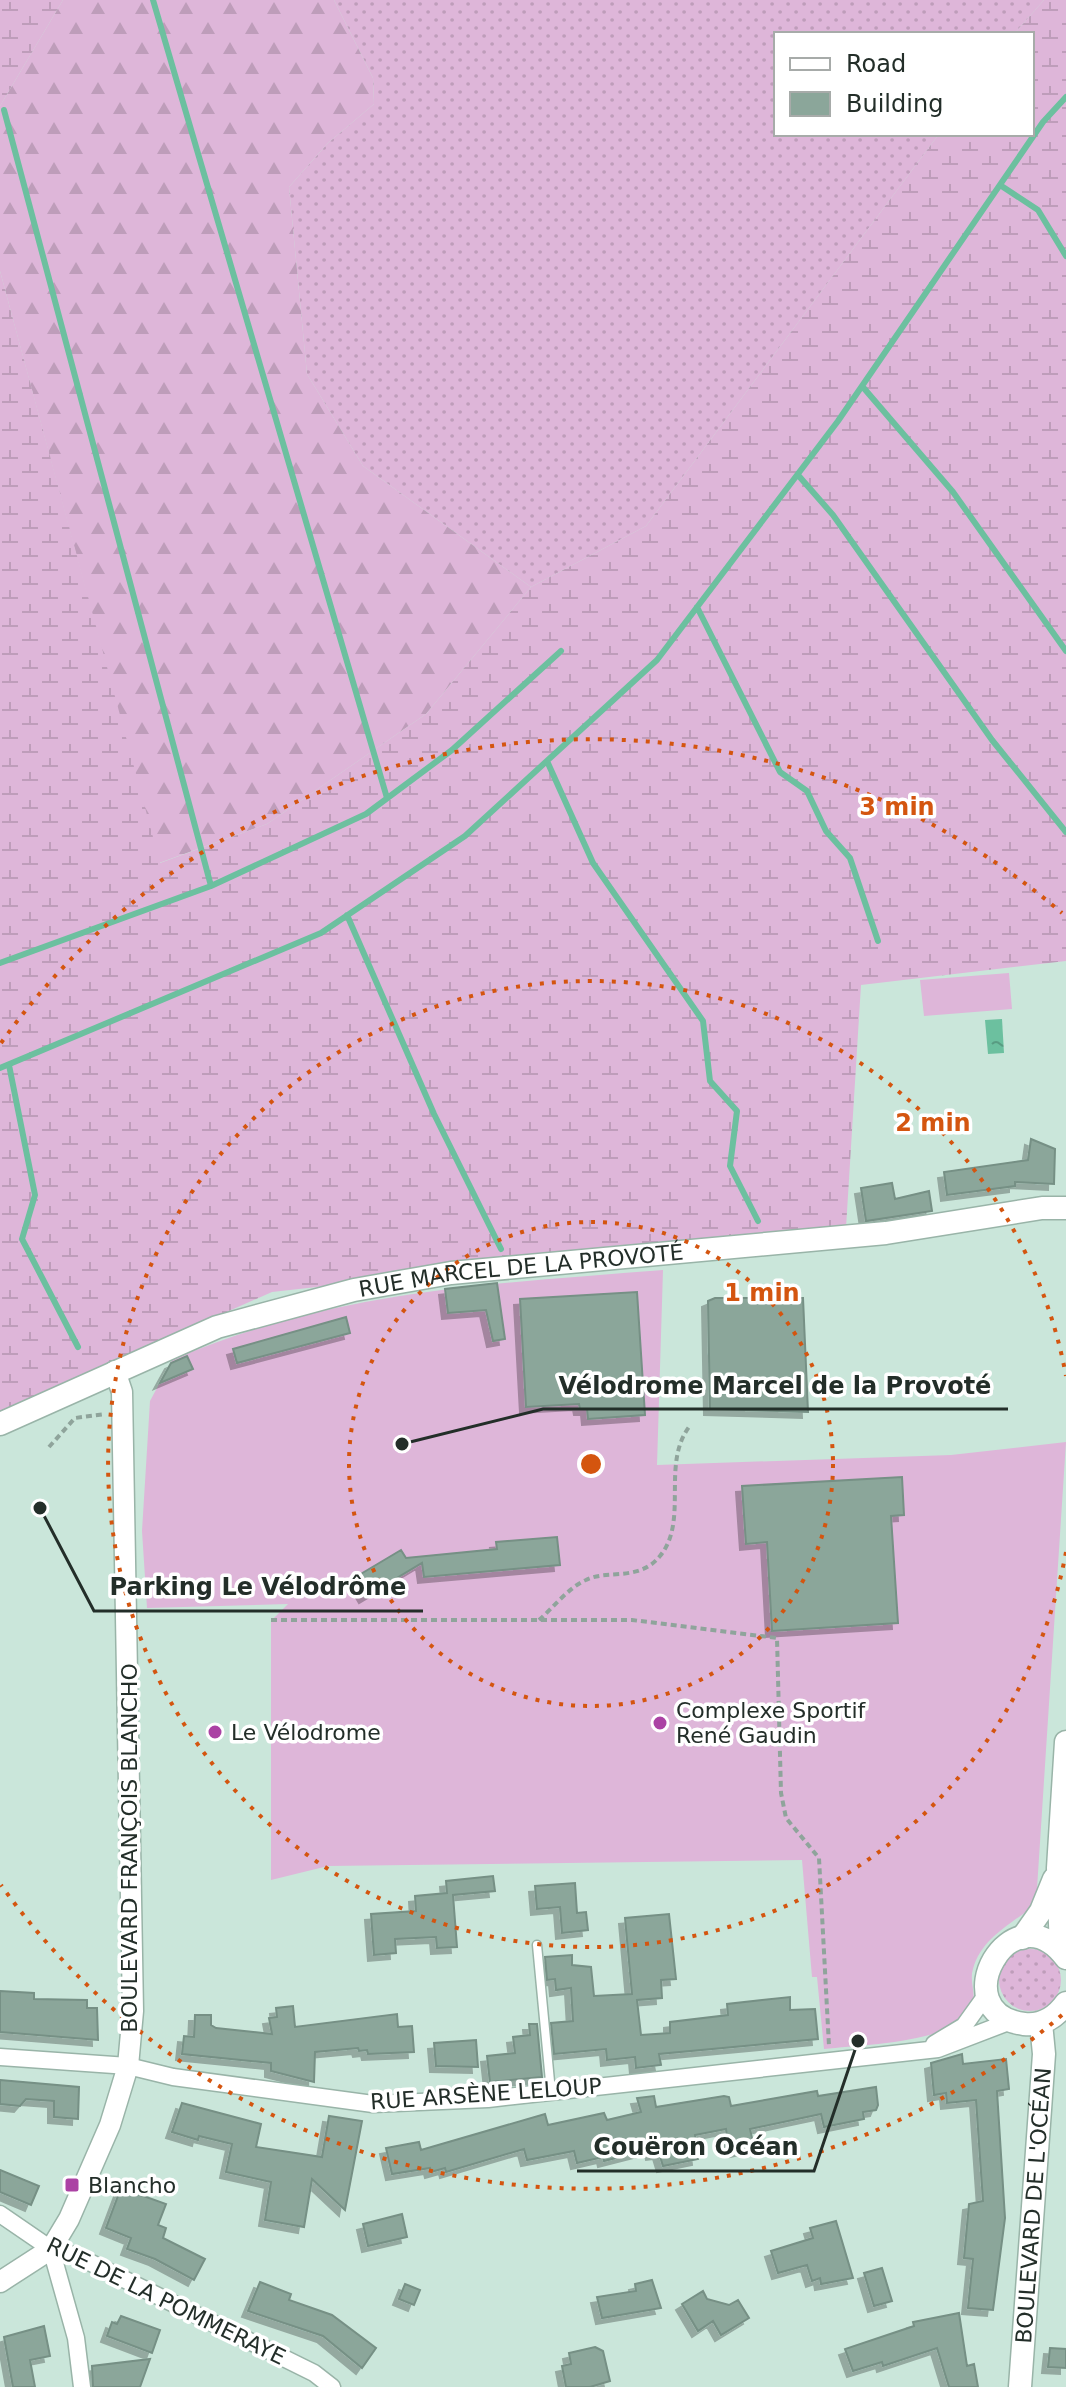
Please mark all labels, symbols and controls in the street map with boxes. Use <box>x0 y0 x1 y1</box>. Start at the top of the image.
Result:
legend <box>774 32 1034 136</box>
text: Road <box>846 50 906 78</box>
text: Building <box>846 90 943 118</box>
text: 3 min <box>859 793 935 821</box>
text: 2 min <box>895 1109 971 1137</box>
street label: RUE MARCEL DE LA PROVOTÉ <box>357 1239 684 1301</box>
text: 1 min <box>724 1279 800 1307</box>
callout: Vélodrome Marcel de la Provoté <box>543 1361 1008 1409</box>
text: Vélodrome Marcel de la Provoté <box>559 1372 991 1400</box>
centre of rings <box>577 1450 605 1478</box>
callout: Parking Le Vélodrôme <box>94 1563 423 1611</box>
text: Parking Le Vélodrôme <box>110 1573 406 1601</box>
street label: BOULEVARD FRANÇOIS BLANCHO <box>117 1663 142 2033</box>
place label: Complexe Sportif René Gaudin <box>676 1698 867 1748</box>
marker: Complexe Sportif René Gaudin <box>651 1714 669 1732</box>
place label: Le Vélodrome <box>231 1720 381 1745</box>
marker: Le Vélodrome <box>206 1723 224 1741</box>
street label: BOULEVARD DE L'OCÉAN <box>1011 2067 1055 2344</box>
street label: RUE ARSÈNE LELOUP <box>369 2073 603 2115</box>
callout: Couëron Océan <box>577 2123 814 2171</box>
text: Couëron Océan <box>593 2133 799 2161</box>
place label: Blancho <box>88 2173 176 2198</box>
marker: Blancho <box>63 2176 81 2194</box>
street label: RUE DE LA POMMERAYE <box>43 2232 289 2370</box>

